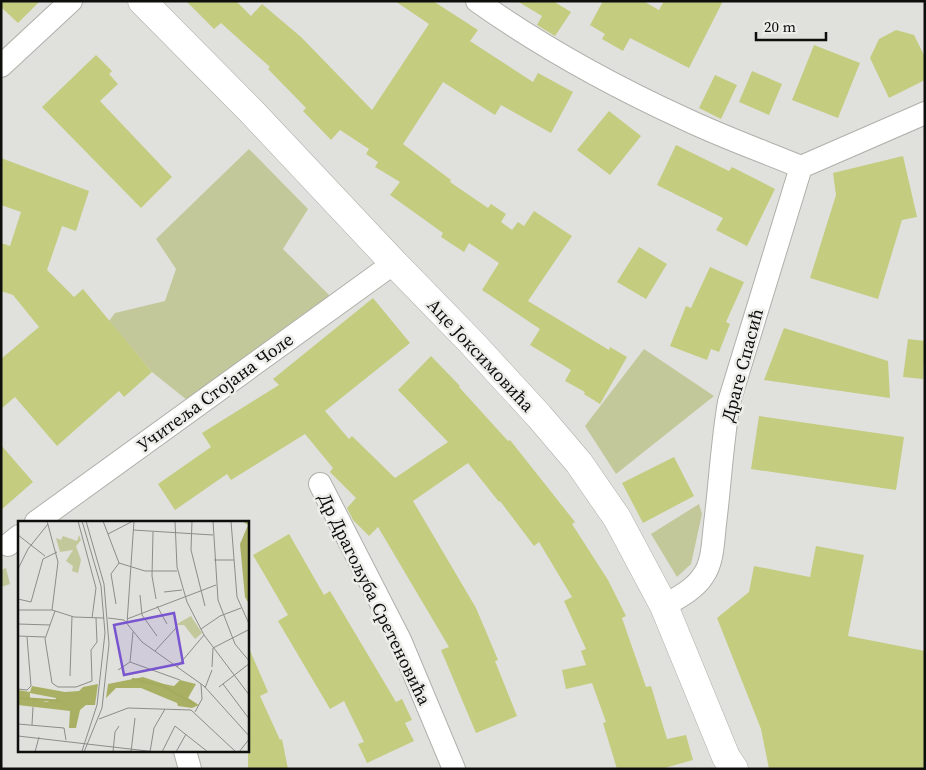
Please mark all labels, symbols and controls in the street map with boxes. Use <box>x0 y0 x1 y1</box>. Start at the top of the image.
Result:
scale bar <box>756 10 826 42</box>
text: 20 m <box>764 16 796 37</box>
street label: Аце Јоксимовића <box>422 293 541 418</box>
street label: Драге Спасић <box>715 305 769 424</box>
street label: Учитеља Стојана Чоле <box>132 327 298 457</box>
street label: Др Драгољуба Сретеновића <box>313 489 438 710</box>
inset map <box>18 521 249 752</box>

